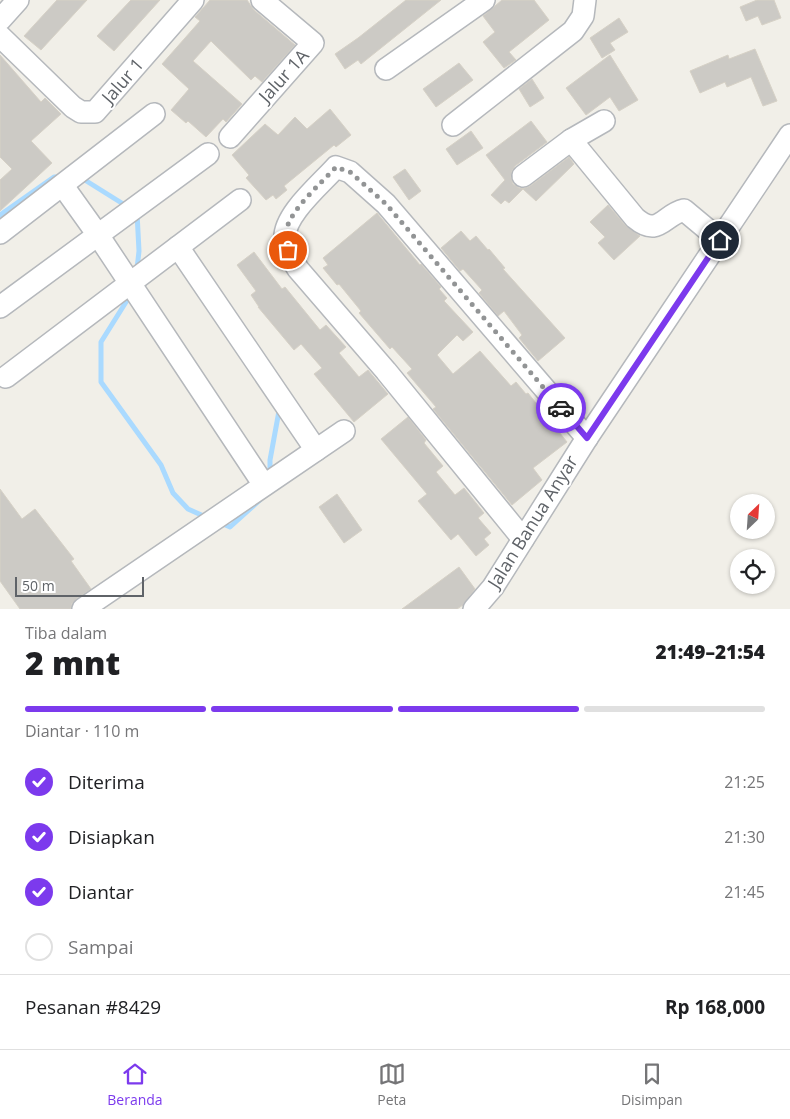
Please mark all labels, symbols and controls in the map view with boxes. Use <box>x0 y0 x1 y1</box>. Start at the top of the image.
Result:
street label: Jalur 1A <box>252 43 314 109</box>
street label: Jalur 1 <box>95 53 149 110</box>
pin <box>699 219 741 261</box>
icon: home <box>706 226 734 254</box>
pin <box>267 229 309 271</box>
icon: bag <box>274 236 302 264</box>
courier <box>536 383 586 433</box>
icon: car <box>547 394 575 422</box>
street label: Jalan Banua Anyar <box>481 450 583 594</box>
north arrow <box>730 494 775 539</box>
map controls <box>730 494 775 594</box>
button: locate <box>730 549 775 594</box>
scale bar <box>15 574 144 597</box>
text: 50 m <box>22 576 55 595</box>
text: Tiba dalam <box>25 622 107 644</box>
text: 21:49–21:54 <box>655 639 765 665</box>
text: 2 mnt <box>25 641 120 684</box>
text: Diantar · 110 m <box>25 720 139 742</box>
icon: check <box>25 768 53 796</box>
text: Diterima <box>68 769 145 795</box>
text: 21:25 <box>724 771 765 793</box>
icon: check <box>25 823 53 851</box>
text: Disiapkan <box>68 824 155 850</box>
text: 21:30 <box>724 826 765 848</box>
icon: check <box>25 878 53 906</box>
text: Diantar <box>68 879 134 905</box>
text: 21:45 <box>724 881 765 903</box>
text: Sampai <box>68 934 134 960</box>
text: Pesanan #8429 <box>25 994 161 1020</box>
text: Rp 168,000 <box>665 994 765 1020</box>
tab: Beranda <box>107 1060 163 1109</box>
tab: Peta <box>377 1060 406 1109</box>
tab: Disimpan <box>621 1060 683 1109</box>

